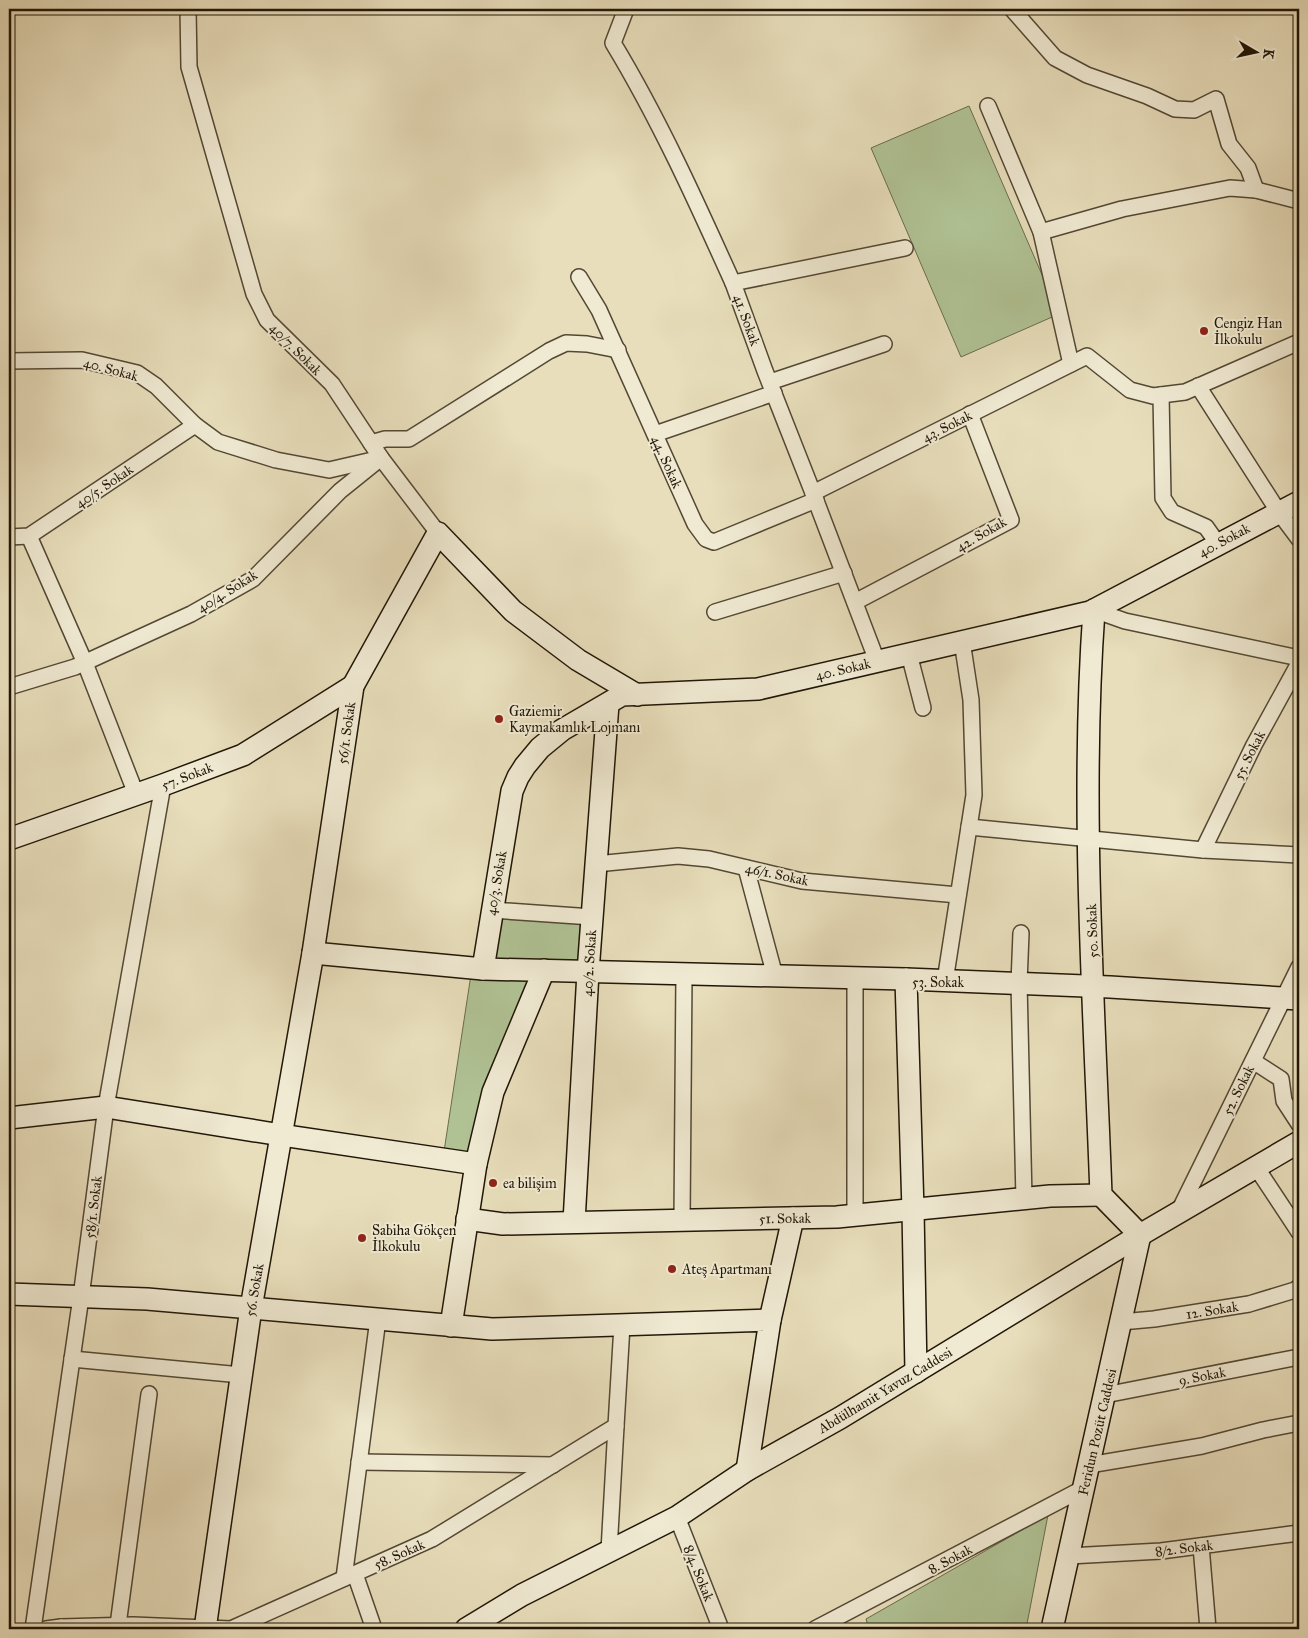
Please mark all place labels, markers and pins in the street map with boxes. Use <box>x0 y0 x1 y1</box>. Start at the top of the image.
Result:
place label: Cengiz Han İlkokulu <box>1214 315 1283 348</box>
marker: Cengiz Han İlkokulu <box>1198 325 1210 337</box>
place label: Gaziemir Kaymakamlık Lojmanı <box>509 703 640 736</box>
marker: Gaziemir Kaymakamlık Lojmanı <box>493 713 505 725</box>
place label: ea bilişim <box>503 1175 557 1192</box>
marker: ea bilişim <box>487 1177 499 1189</box>
place label: Sabiha Gökçen İlkokulu <box>372 1222 457 1255</box>
marker: Sabiha Gökçen İlkokulu <box>356 1232 368 1244</box>
place label: Ateş Apartmanı <box>681 1261 772 1278</box>
marker: Ateş Apartmanı <box>666 1263 678 1275</box>

